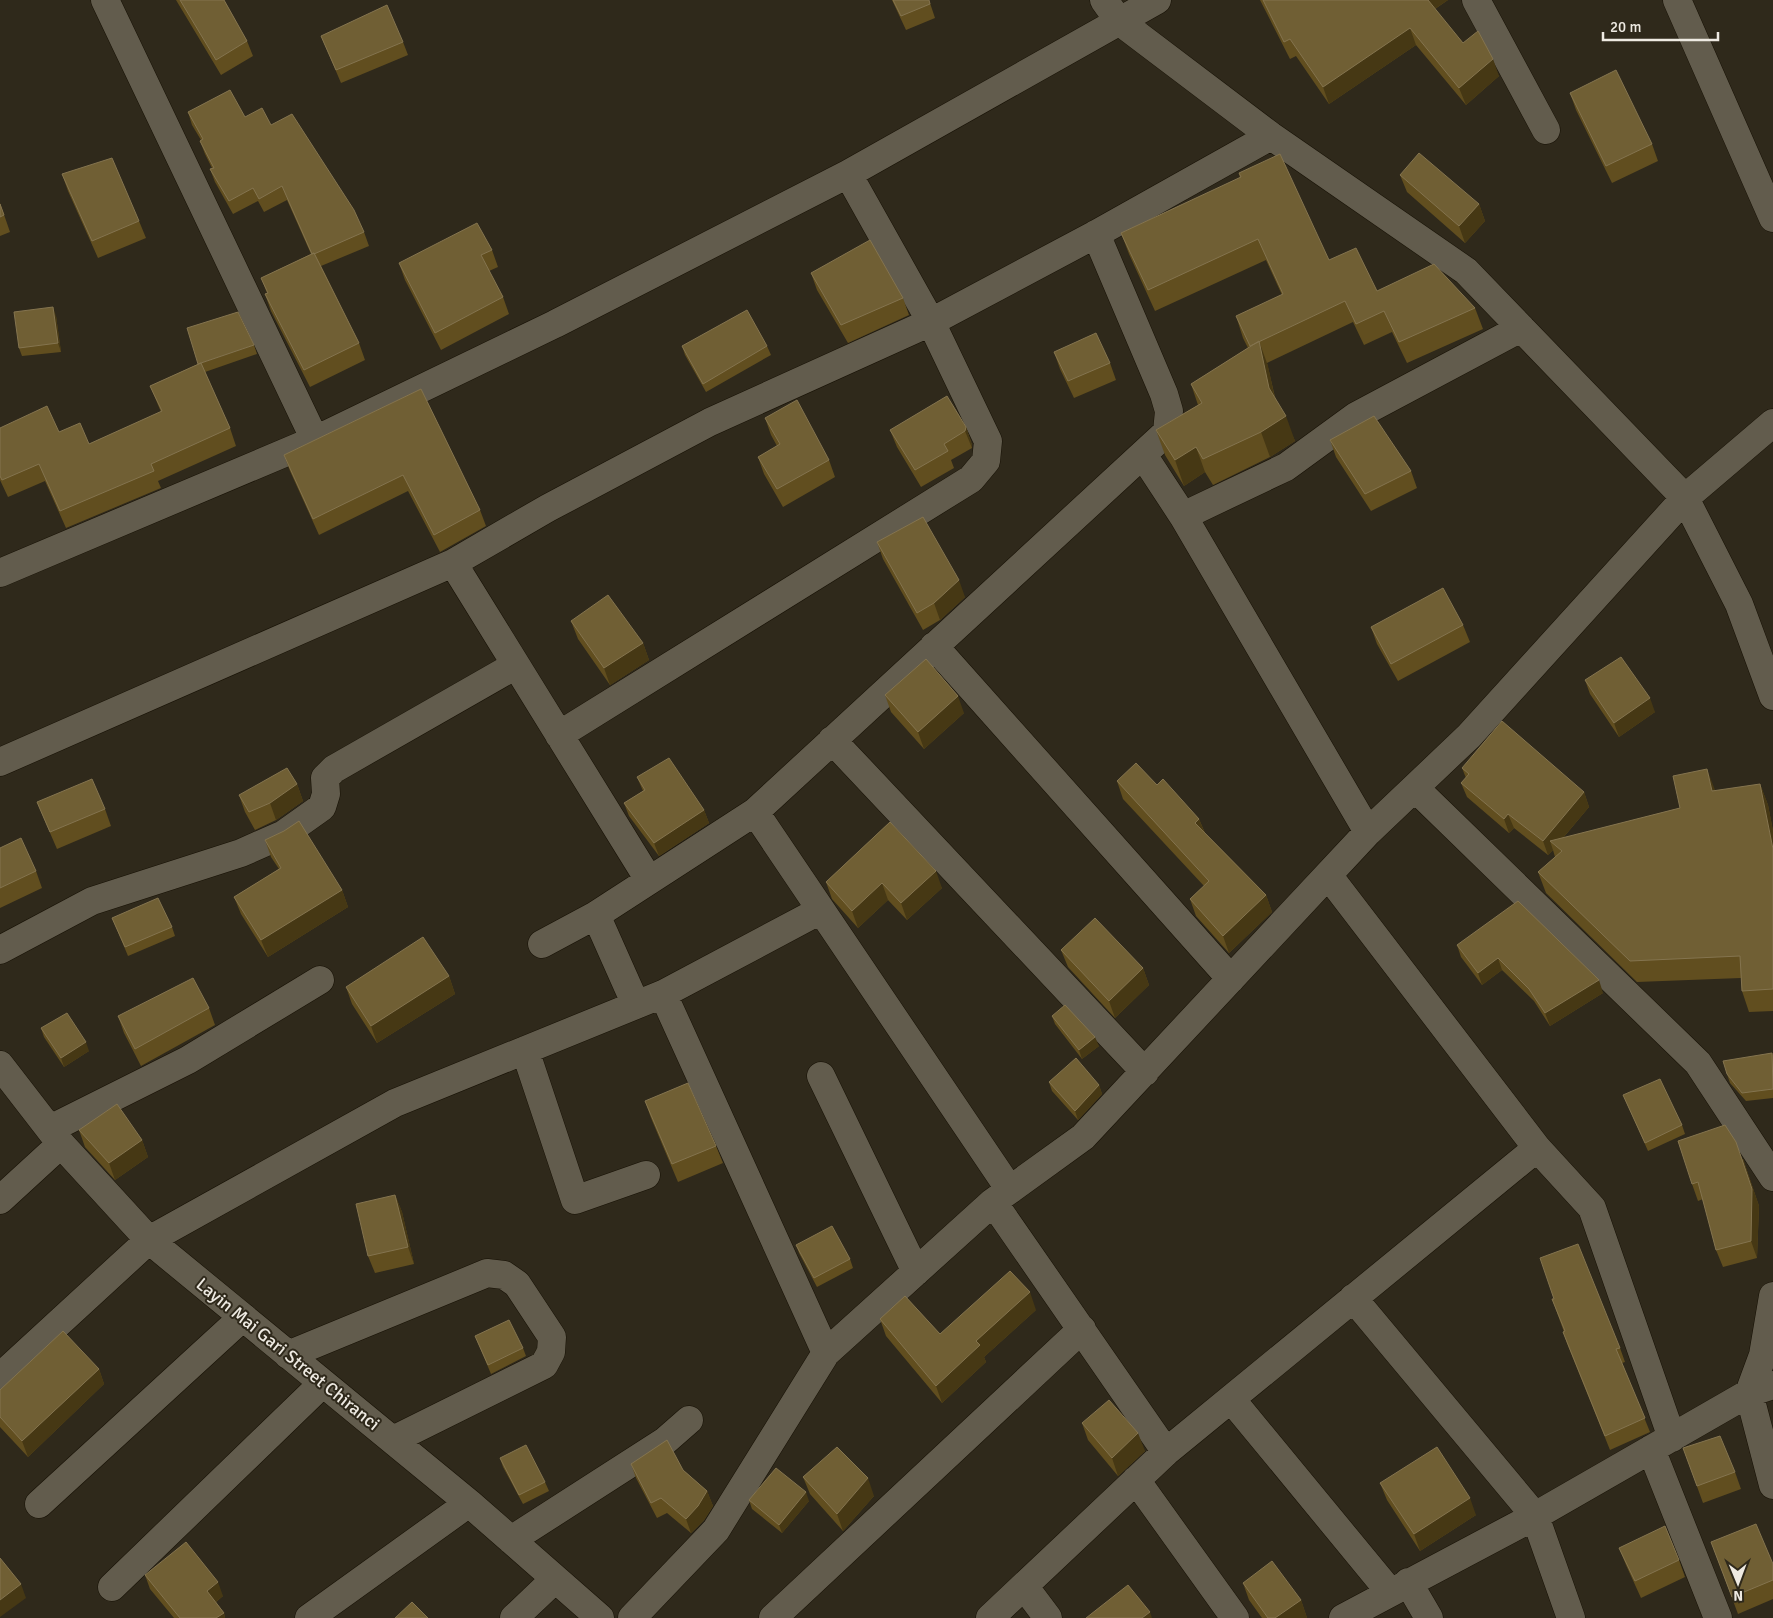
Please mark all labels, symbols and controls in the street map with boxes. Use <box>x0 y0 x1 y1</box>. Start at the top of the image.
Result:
scale bar <box>1603 10 1718 42</box>
text: 20 m <box>1610 18 1641 36</box>
street label: Layin Mai Gari Street Chiranci <box>192 1273 384 1435</box>
north arrow <box>1713 1558 1763 1608</box>
text: N <box>1733 1587 1743 1604</box>

